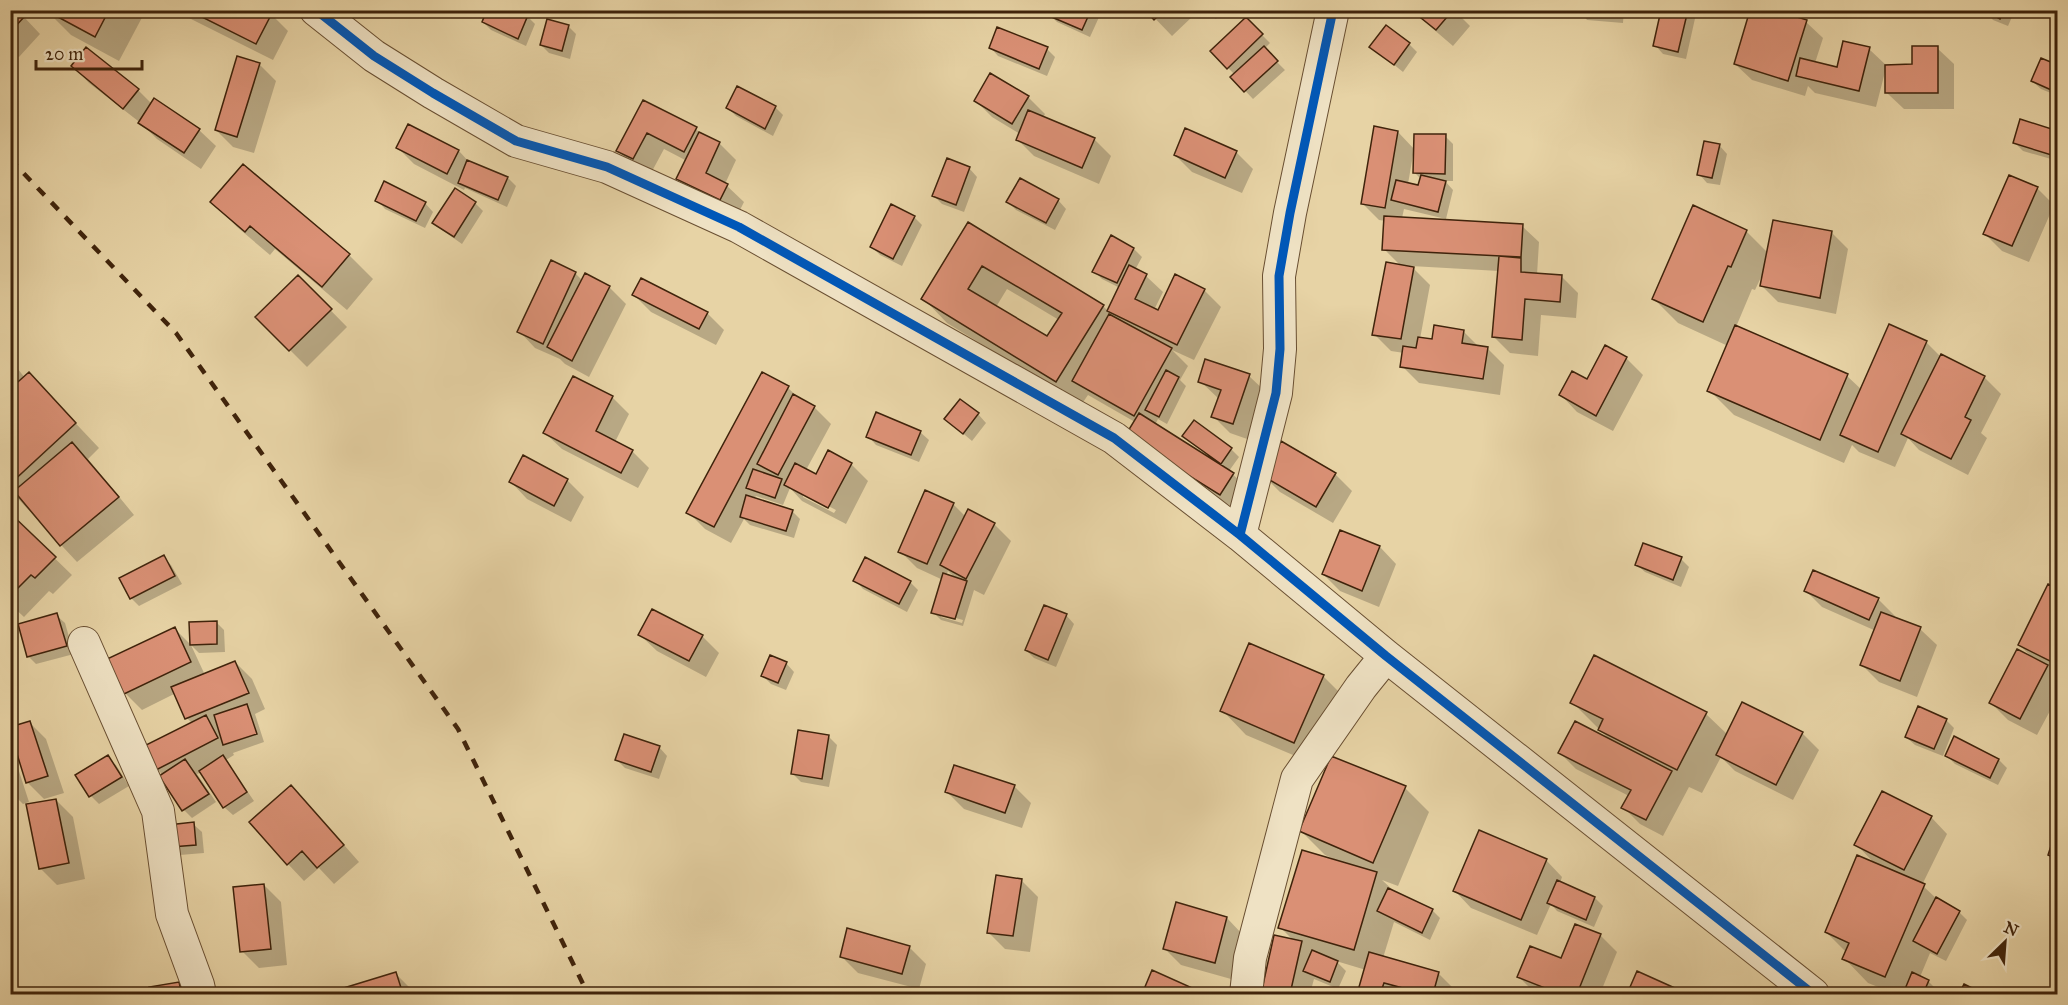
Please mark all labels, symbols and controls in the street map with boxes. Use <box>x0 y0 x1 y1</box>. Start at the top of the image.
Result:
scale bar <box>36 33 142 71</box>
text: 20 m <box>45 43 83 65</box>
north arrow <box>1975 912 2035 972</box>
text: N <box>2001 917 2022 941</box>

